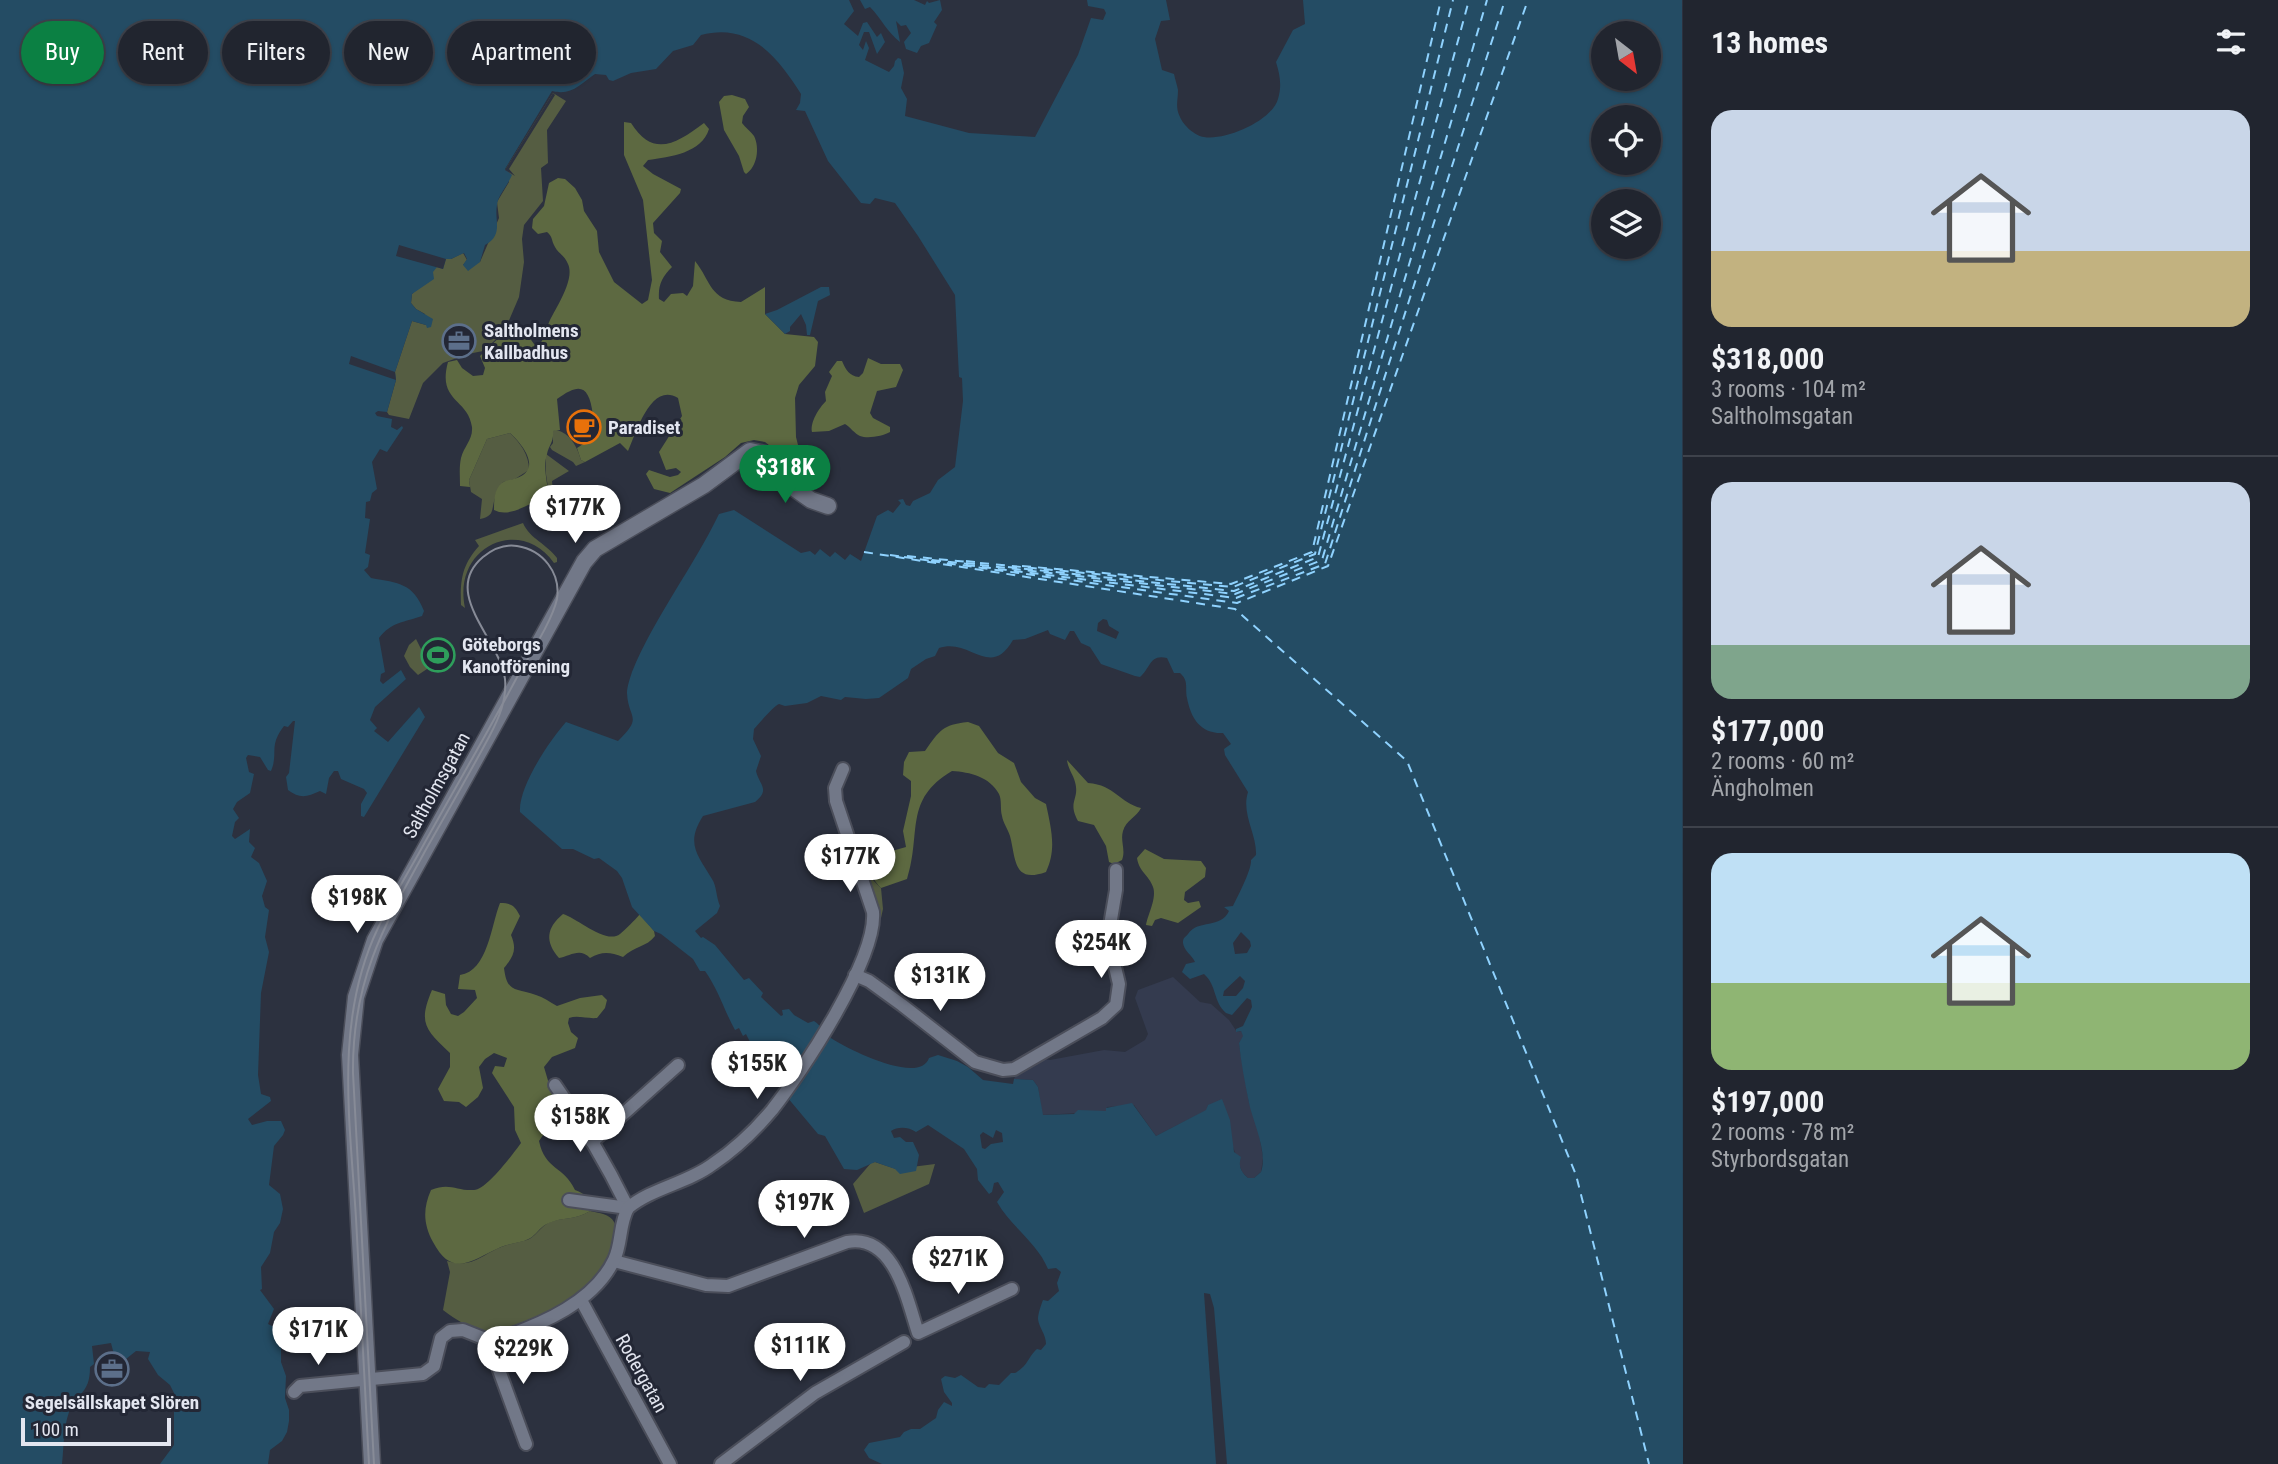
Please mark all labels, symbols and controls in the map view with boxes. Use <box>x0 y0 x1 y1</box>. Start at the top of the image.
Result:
chip: Buy <box>21 21 104 84</box>
chip: Rent <box>118 21 208 84</box>
chip: Filters <box>222 21 330 84</box>
chip: New <box>344 21 433 84</box>
chip: Apartment <box>447 21 596 84</box>
north arrow <box>1591 21 1661 91</box>
map controls <box>1591 21 1661 259</box>
icon: filters <box>2212 23 2250 61</box>
text: 13 homes <box>1711 25 1828 60</box>
button: locate <box>1591 105 1661 175</box>
icon: home <box>1918 155 2044 281</box>
button: layers <box>1591 189 1661 259</box>
place label: Saltholmens Kallbadhus <box>484 319 579 364</box>
office icon: Saltholmens Kallbadhus <box>440 322 478 360</box>
text: $318,000 <box>1711 341 1824 376</box>
text: 3 rooms · 104 m² <box>1711 376 1866 403</box>
text: Saltholmsgatan <box>1711 403 1853 430</box>
cafe icon: Paradiset <box>565 408 603 446</box>
place label: Paradiset <box>608 416 681 439</box>
pin: $318K <box>736 446 834 505</box>
text: $318K <box>755 454 815 481</box>
pin: $177K <box>526 486 624 545</box>
text: $177K <box>545 494 605 521</box>
icon: home <box>1918 527 2044 653</box>
place label: Göteborgs Kanotförening <box>462 633 570 678</box>
sports icon: Göteborgs Kanotförening <box>419 636 457 674</box>
text: $177,000 <box>1711 713 1824 748</box>
street label: Saltholmsgatan <box>398 728 475 842</box>
text: 2 rooms · 60 m² <box>1711 748 1854 775</box>
text: Ängholmen <box>1711 775 1814 802</box>
pin: $177K <box>801 834 899 894</box>
text: $177K <box>820 843 880 870</box>
pin: $198K <box>308 876 406 935</box>
text: $198K <box>327 884 387 911</box>
icon: home <box>1918 898 2044 1024</box>
pin: $254K <box>1052 920 1150 980</box>
text: $254K <box>1071 929 1131 956</box>
pin: $131K <box>891 954 989 1013</box>
text: $131K <box>910 962 970 989</box>
pin: $155K <box>708 1042 806 1101</box>
text: $155K <box>727 1050 787 1077</box>
text: $197,000 <box>1711 1084 1824 1119</box>
pin: $158K <box>531 1094 629 1154</box>
text: $158K <box>550 1103 610 1130</box>
text: 2 rooms · 78 m² <box>1711 1119 1854 1146</box>
text: Styrbordsgatan <box>1711 1146 1849 1173</box>
pin: $197K <box>755 1180 853 1240</box>
text: $197K <box>774 1189 834 1216</box>
pin: $271K <box>909 1236 1007 1296</box>
text: $271K <box>928 1245 988 1272</box>
pin: $171K <box>269 1308 367 1367</box>
text: $171K <box>288 1316 348 1343</box>
pin: $111K <box>751 1324 849 1383</box>
pin: $229K <box>474 1326 572 1386</box>
street label: Rodergatan <box>611 1330 672 1416</box>
text: $111K <box>770 1332 830 1359</box>
text: $229K <box>493 1335 553 1362</box>
office icon: Segelsällskapet Slören <box>93 1350 131 1388</box>
place label: Segelsällskapet Slören <box>25 1391 199 1414</box>
scale bar <box>21 1415 172 1447</box>
text: 100 m <box>32 1418 79 1441</box>

